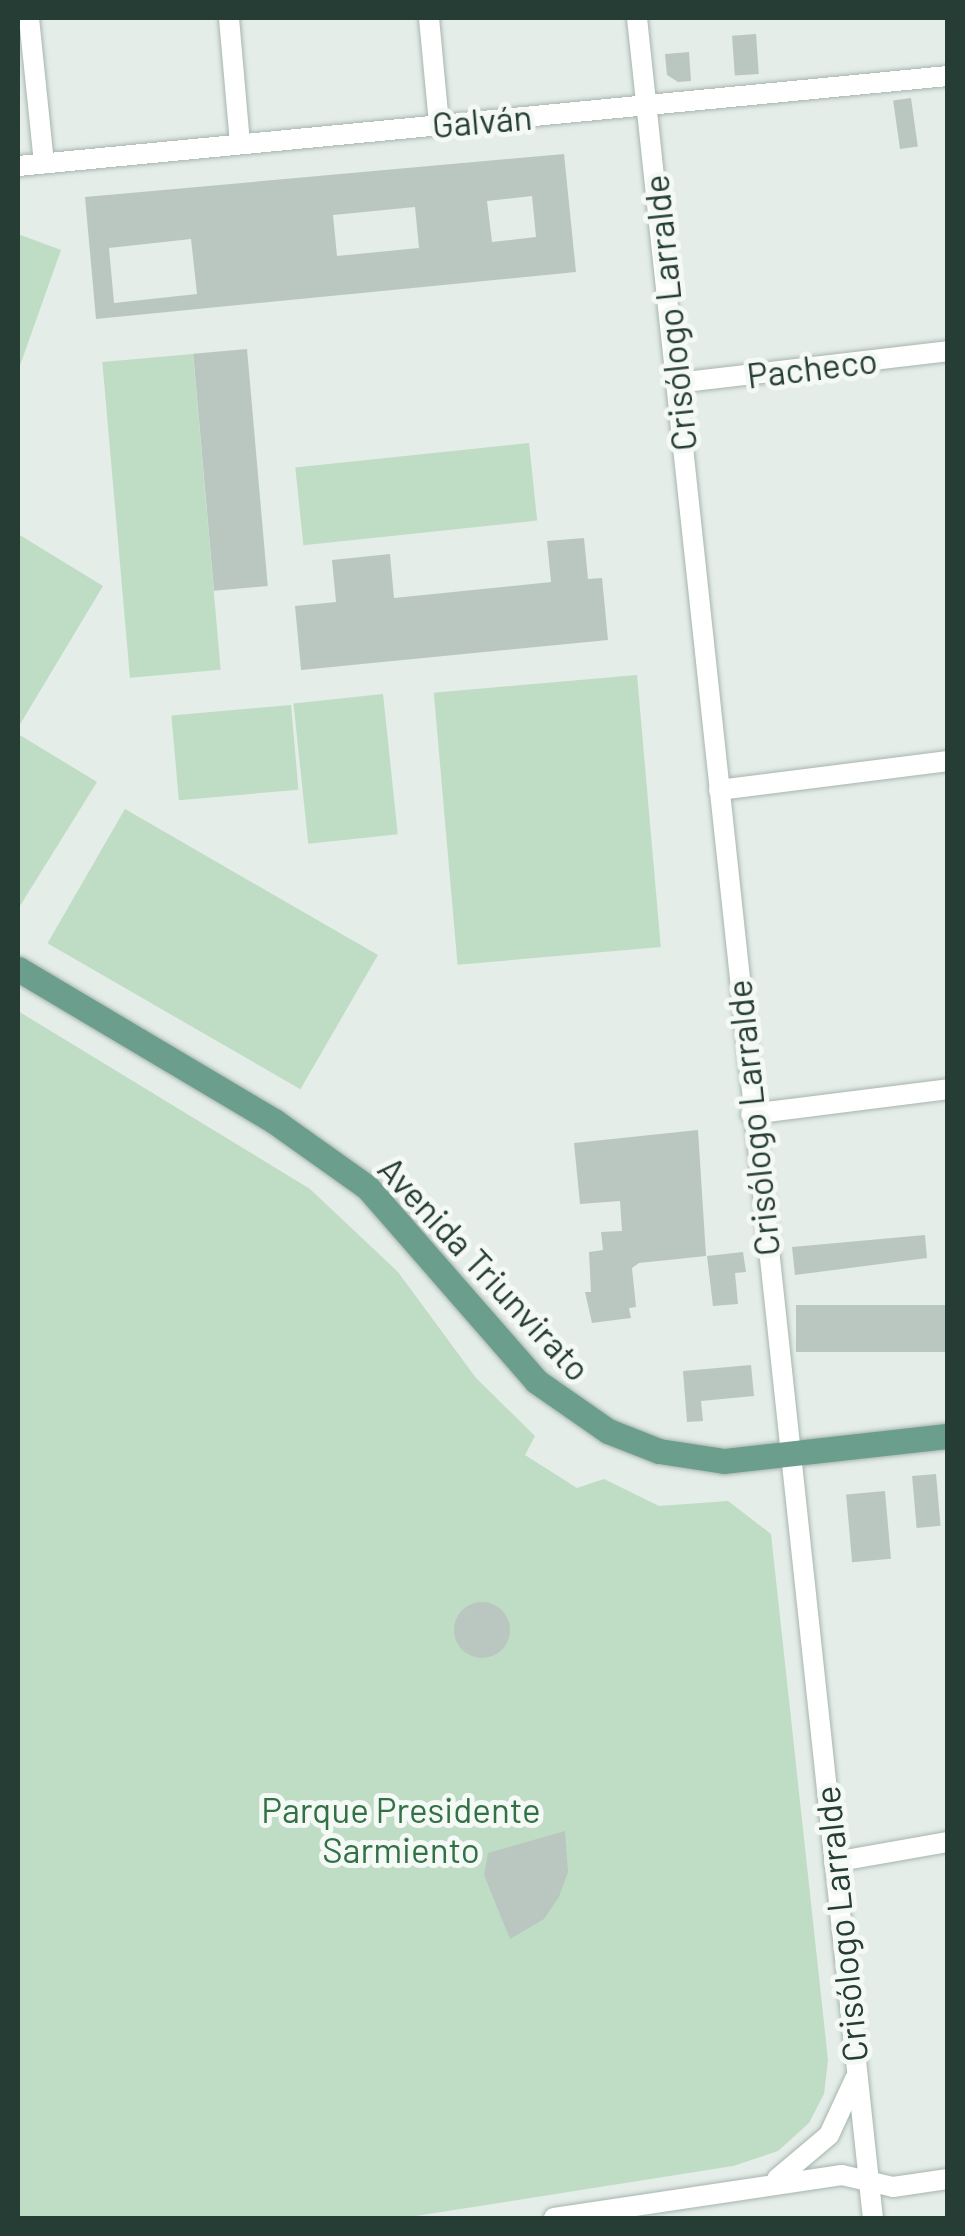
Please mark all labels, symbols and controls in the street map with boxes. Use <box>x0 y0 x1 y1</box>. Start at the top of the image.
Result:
street label: Galván <box>430 95 534 145</box>
street label: Crisólogo Larralde <box>634 173 704 453</box>
street label: Pacheco <box>744 338 880 396</box>
street label: Crisólogo Larralde <box>717 978 787 1258</box>
street label: Avenida Triunvirato <box>370 1147 600 1389</box>
street label: Crisólogo Larralde <box>805 1784 875 2064</box>
park label: Parque Presidente Sarmiento <box>261 1788 541 1870</box>

